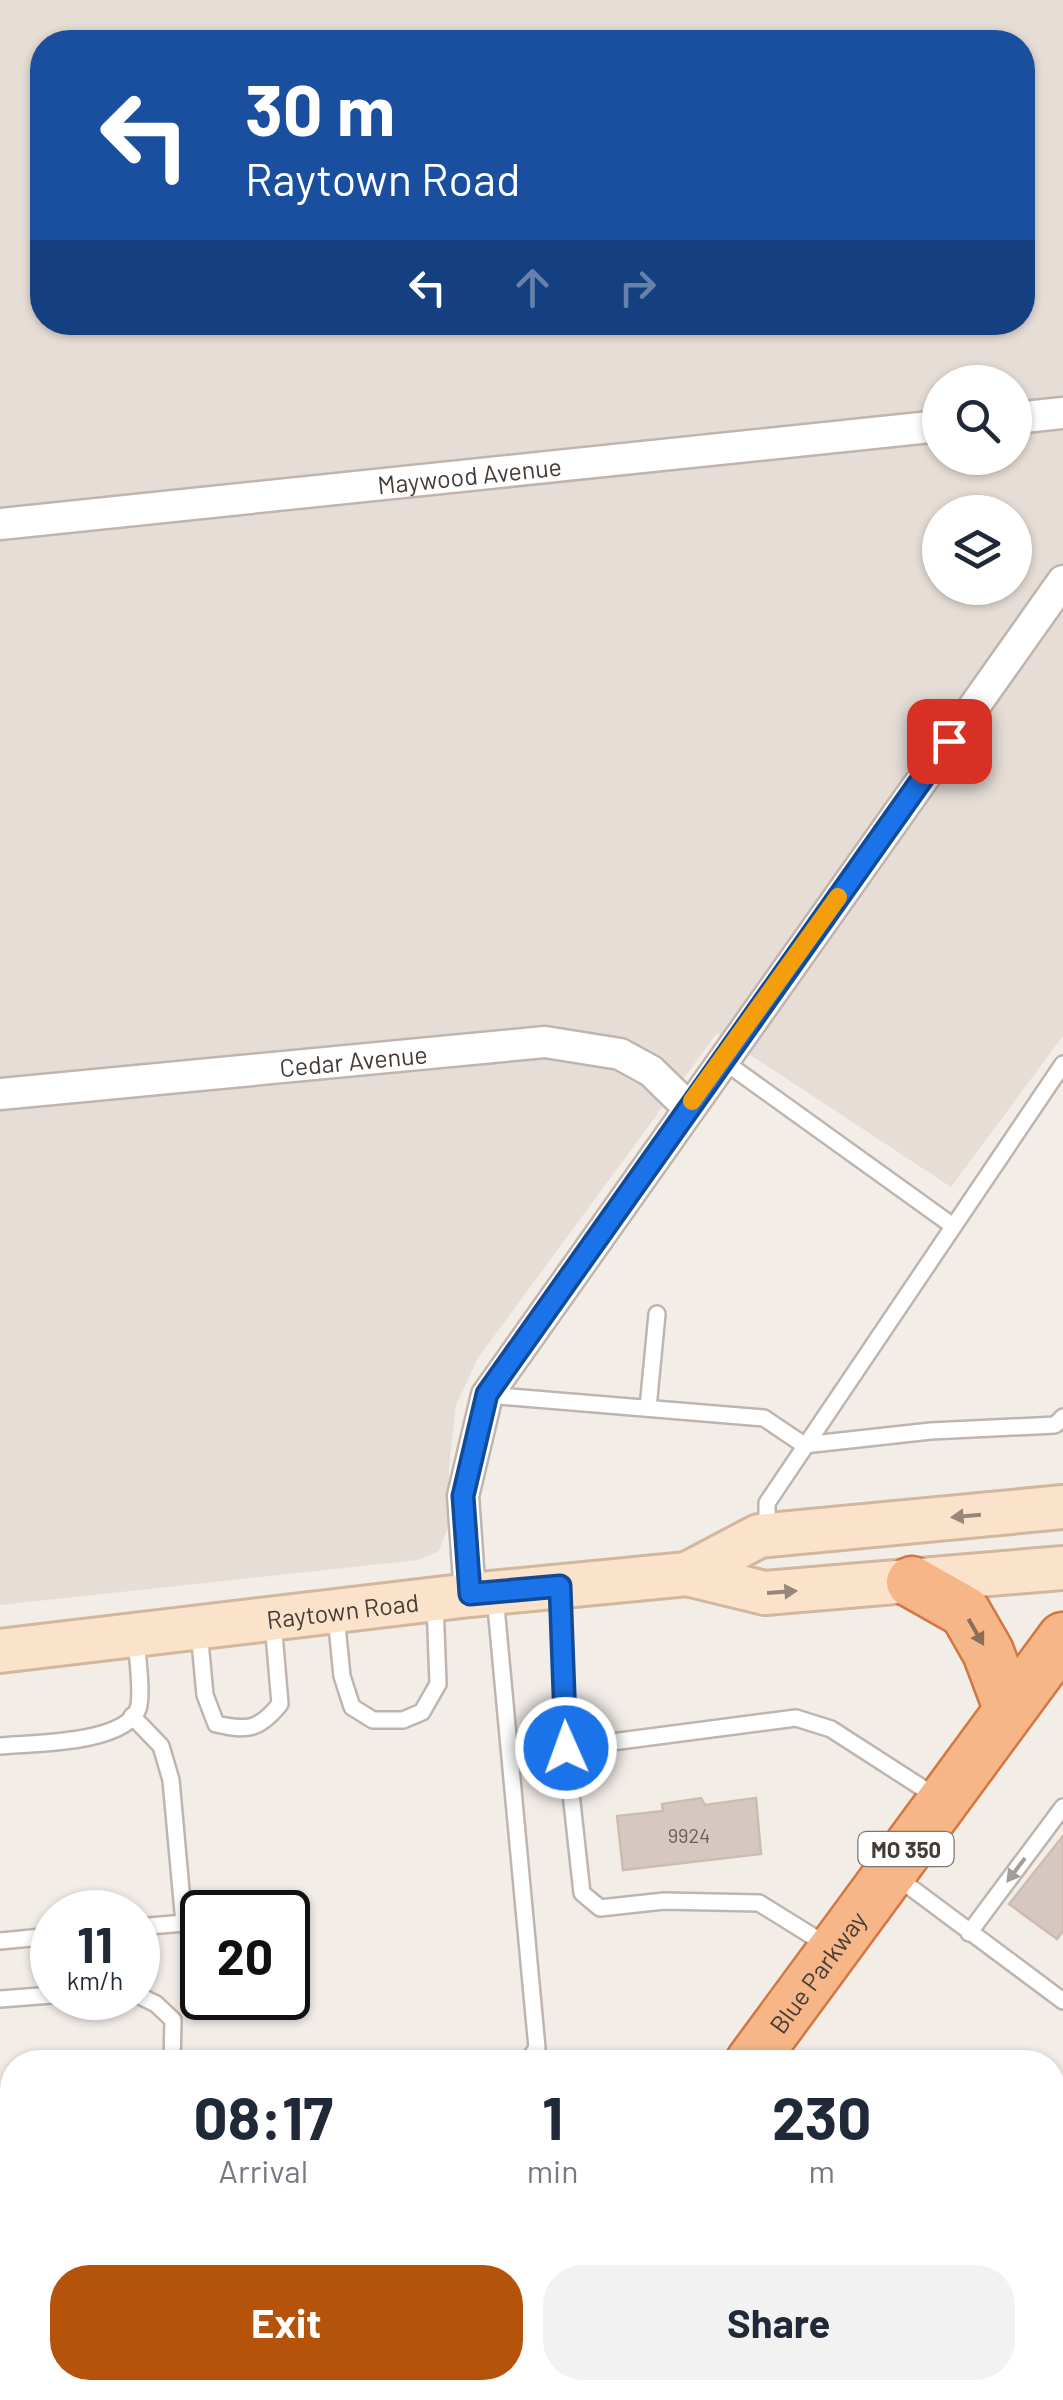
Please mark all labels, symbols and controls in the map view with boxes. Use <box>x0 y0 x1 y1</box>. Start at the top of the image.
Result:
text: 30 m <box>245 66 395 150</box>
icon: left <box>80 70 210 200</box>
text: Raytown Road <box>245 151 521 205</box>
icon: left <box>400 260 455 315</box>
icon: ahead <box>505 260 560 315</box>
icon: right <box>610 260 665 315</box>
map controls <box>922 365 1032 605</box>
button: search <box>922 365 1032 475</box>
street label: Maywood Avenue <box>376 451 563 500</box>
button: layers <box>922 495 1032 605</box>
pin <box>907 699 992 784</box>
icon: arrive <box>922 714 977 769</box>
street label: Cedar Avenue <box>278 1038 429 1082</box>
one-way arrow <box>950 1509 981 1525</box>
one-way arrow <box>767 1584 799 1600</box>
street label: Raytown Road <box>265 1586 420 1634</box>
one-way arrow <box>967 1617 984 1646</box>
position arrow <box>514 1696 618 1800</box>
house number: 9924 <box>668 1823 710 1847</box>
road number: MO 350 <box>858 1832 954 1866</box>
one-way arrow <box>1007 1857 1027 1883</box>
speed limit sign: 20 <box>180 1890 310 2020</box>
street label: Blue Parkway <box>763 1905 872 2039</box>
text: 11 <box>77 1913 113 1973</box>
text: km/h <box>67 1965 123 1995</box>
text: 08:17 <box>194 2080 333 2152</box>
text: 1 <box>542 2080 563 2152</box>
text: 230 <box>772 2080 871 2152</box>
text: Arrival <box>219 2151 308 2189</box>
text: min <box>527 2151 579 2189</box>
text: m <box>809 2151 835 2189</box>
button: Exit <box>50 2265 523 2380</box>
button: Share <box>543 2265 1015 2380</box>

